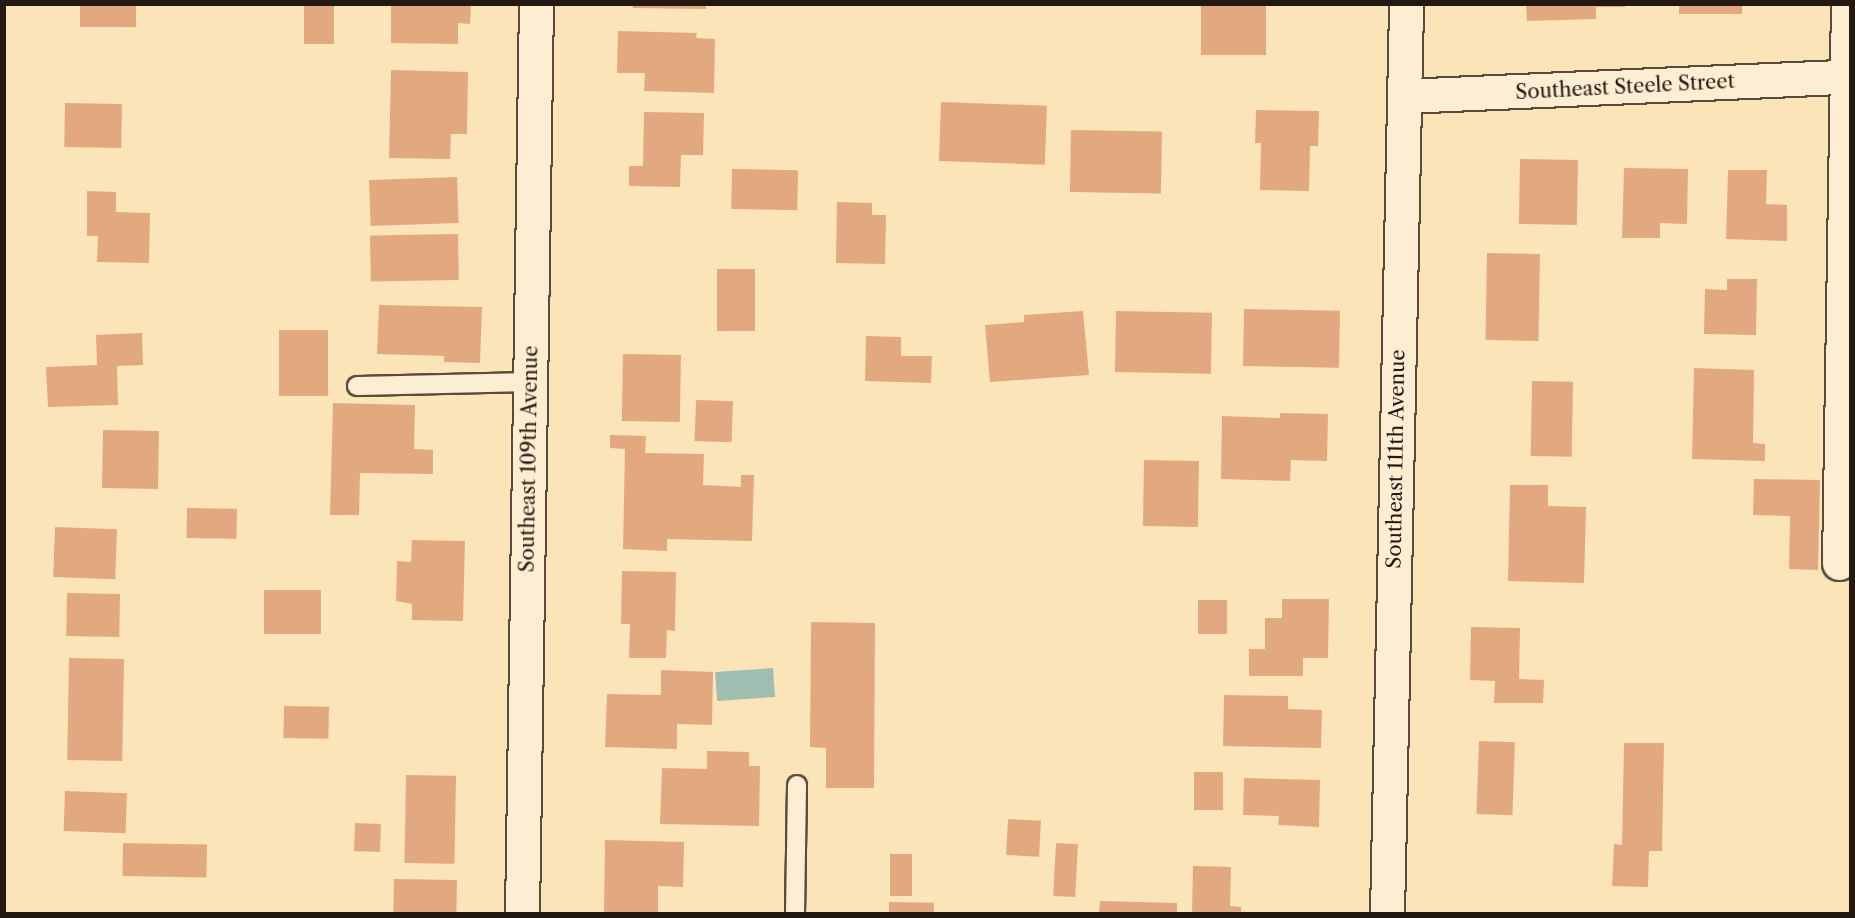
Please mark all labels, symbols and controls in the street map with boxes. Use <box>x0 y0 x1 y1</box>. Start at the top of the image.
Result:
street label: Southeast Steele Street <box>1515 69 1735 105</box>
street label: Southeast 109th Avenue <box>515 345 543 573</box>
street label: Southeast 111th Avenue <box>1382 349 1410 569</box>

